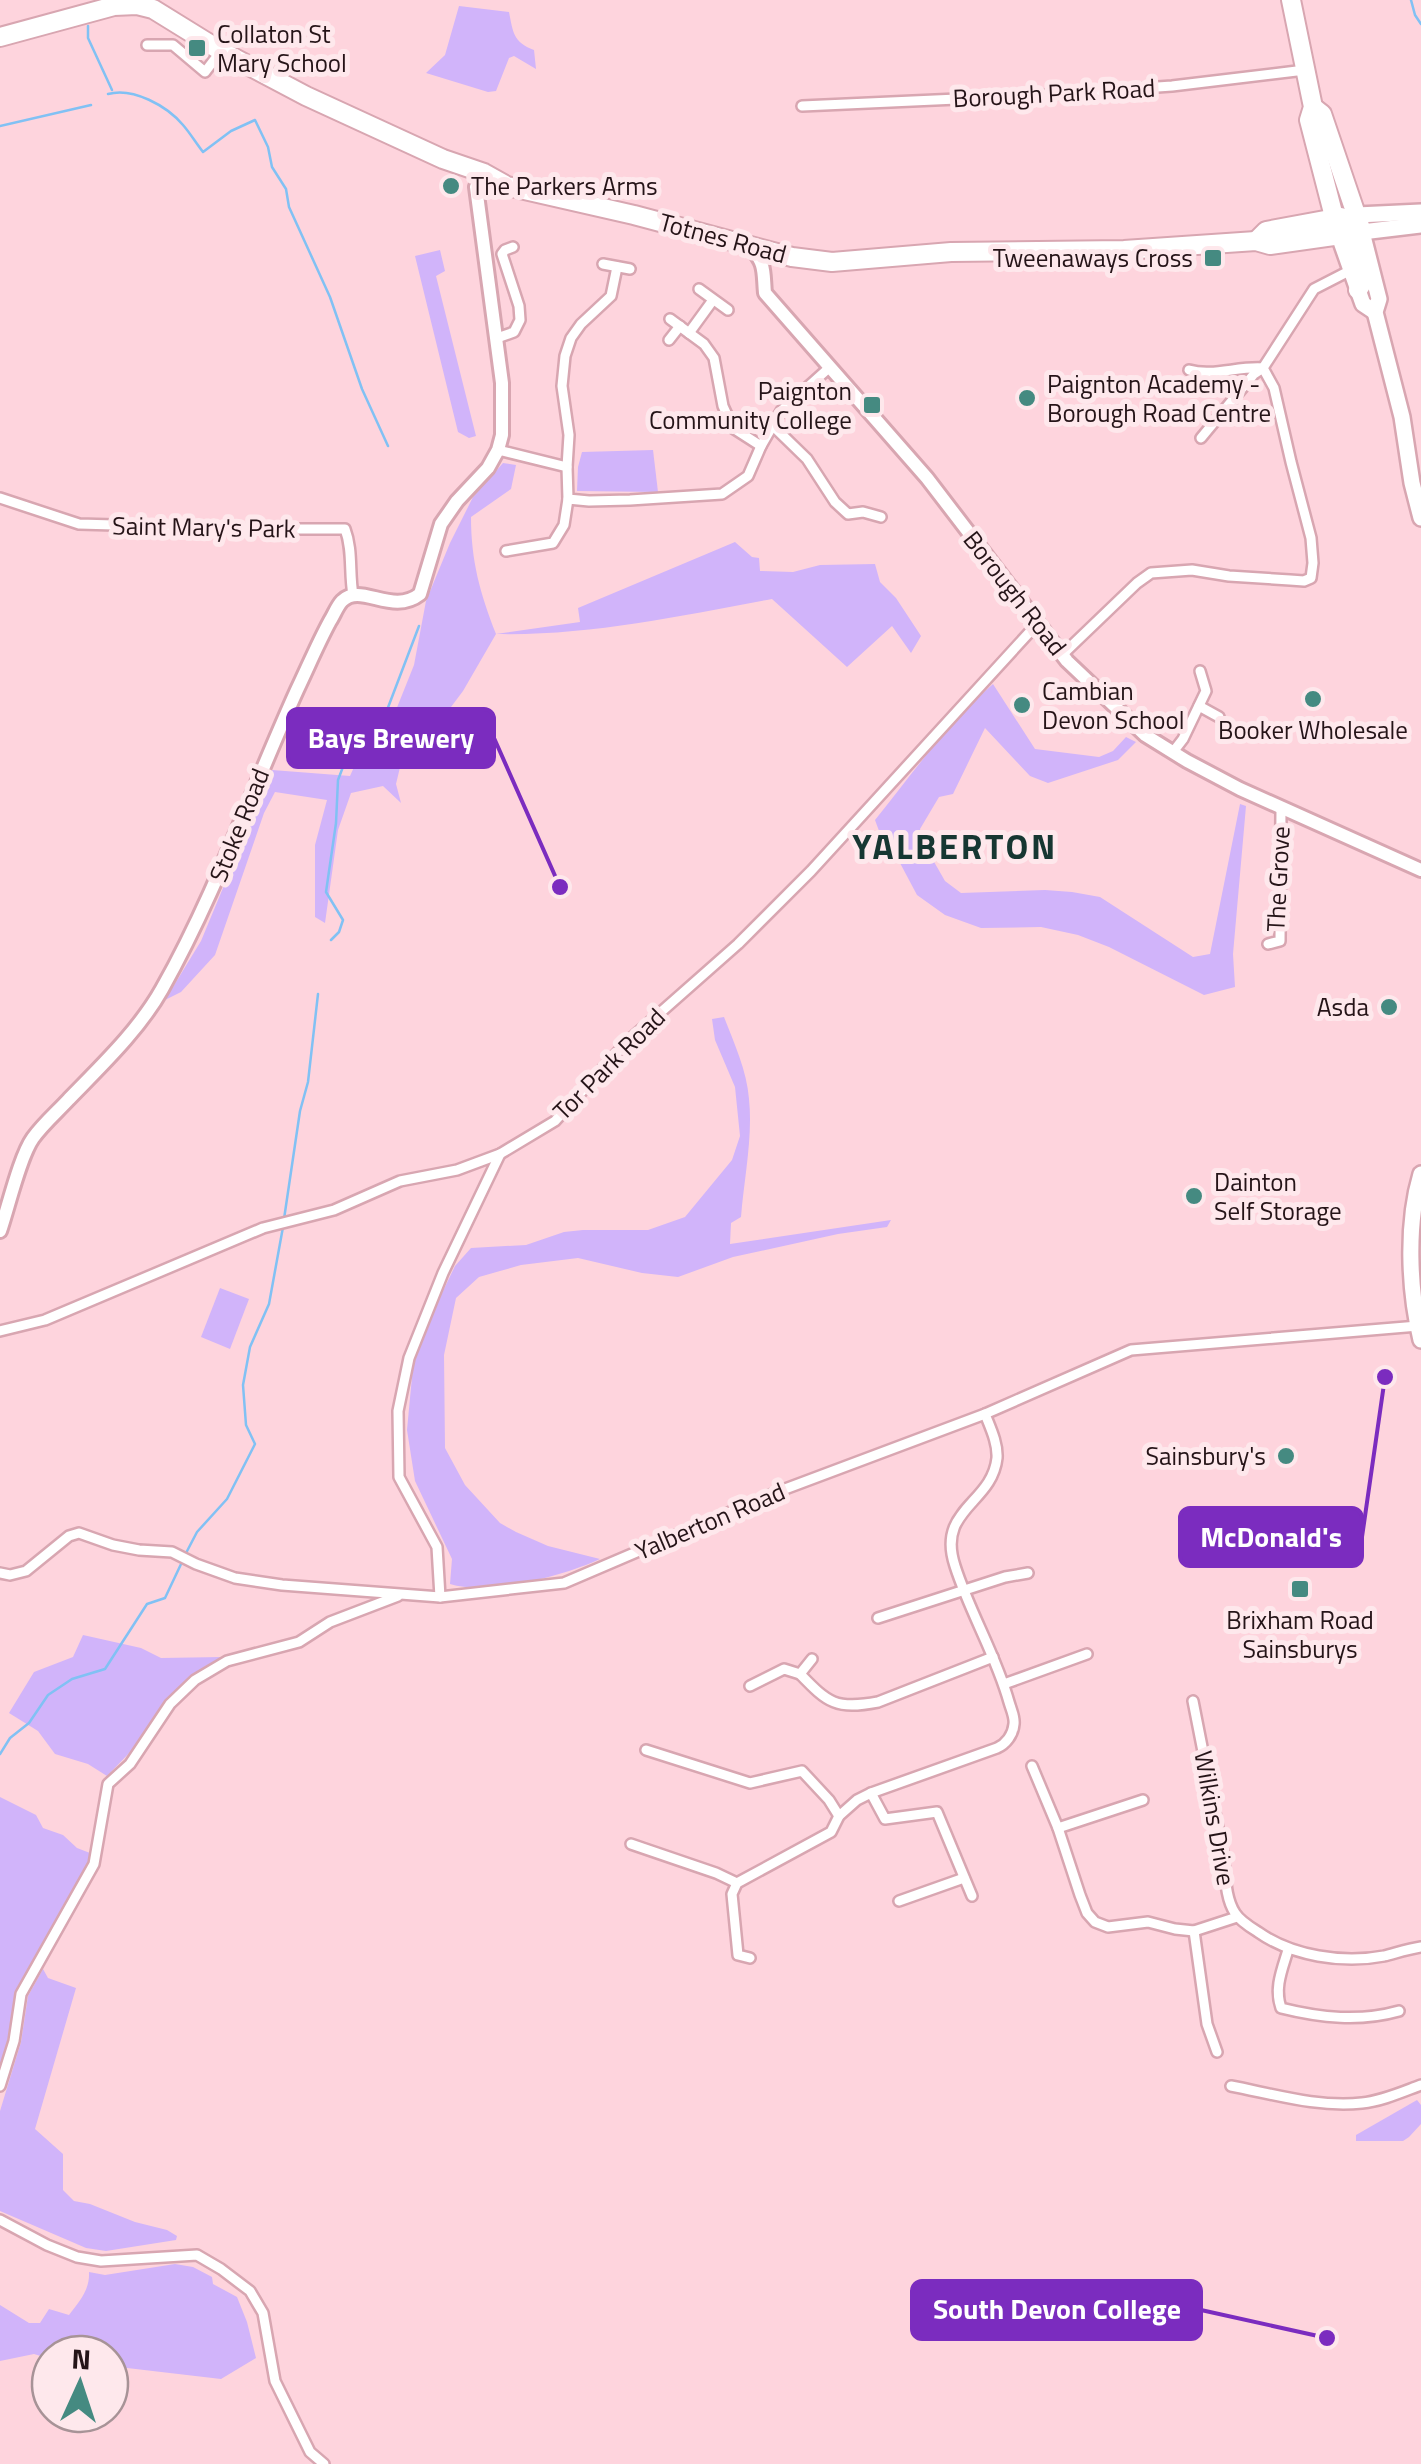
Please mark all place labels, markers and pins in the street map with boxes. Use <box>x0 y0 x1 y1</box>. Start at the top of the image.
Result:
place label: Collaton St Mary School <box>217 15 347 82</box>
marker: Collaton St Mary School <box>186 37 208 59</box>
place label: The Parkers Arms <box>471 167 658 205</box>
marker: The Parkers Arms <box>440 175 462 197</box>
place label: Tweenaways Cross <box>993 239 1193 277</box>
marker: Tweenaways Cross <box>1202 247 1224 269</box>
place label: Paignton Academy - Borough Road Centre <box>1047 365 1271 432</box>
place label: Paignton Community College <box>649 372 852 439</box>
marker: Paignton Academy - Borough Road Centre <box>1016 387 1038 409</box>
marker: Paignton Community College <box>861 394 883 416</box>
place label: Cambian Devon School <box>1042 672 1185 739</box>
marker: Booker Wholesale <box>1302 688 1324 710</box>
marker: Cambian Devon School <box>1011 694 1033 716</box>
callout: Bays Brewery <box>288 709 494 767</box>
place label: Booker Wholesale <box>1218 711 1408 749</box>
place label: Asda <box>1317 988 1369 1026</box>
marker: Asda <box>1378 996 1400 1018</box>
place label: Dainton Self Storage <box>1214 1163 1342 1230</box>
marker: Dainton Self Storage <box>1183 1185 1205 1207</box>
place label: Sainsbury's <box>1146 1437 1266 1475</box>
marker: Sainsbury's <box>1275 1445 1297 1467</box>
callout: McDonald's <box>1180 1508 1362 1566</box>
marker: Brixham Road Sainsburys <box>1289 1578 1311 1600</box>
place label: Brixham Road Sainsburys <box>1226 1601 1374 1668</box>
callout: South Devon College <box>912 2281 1201 2339</box>

